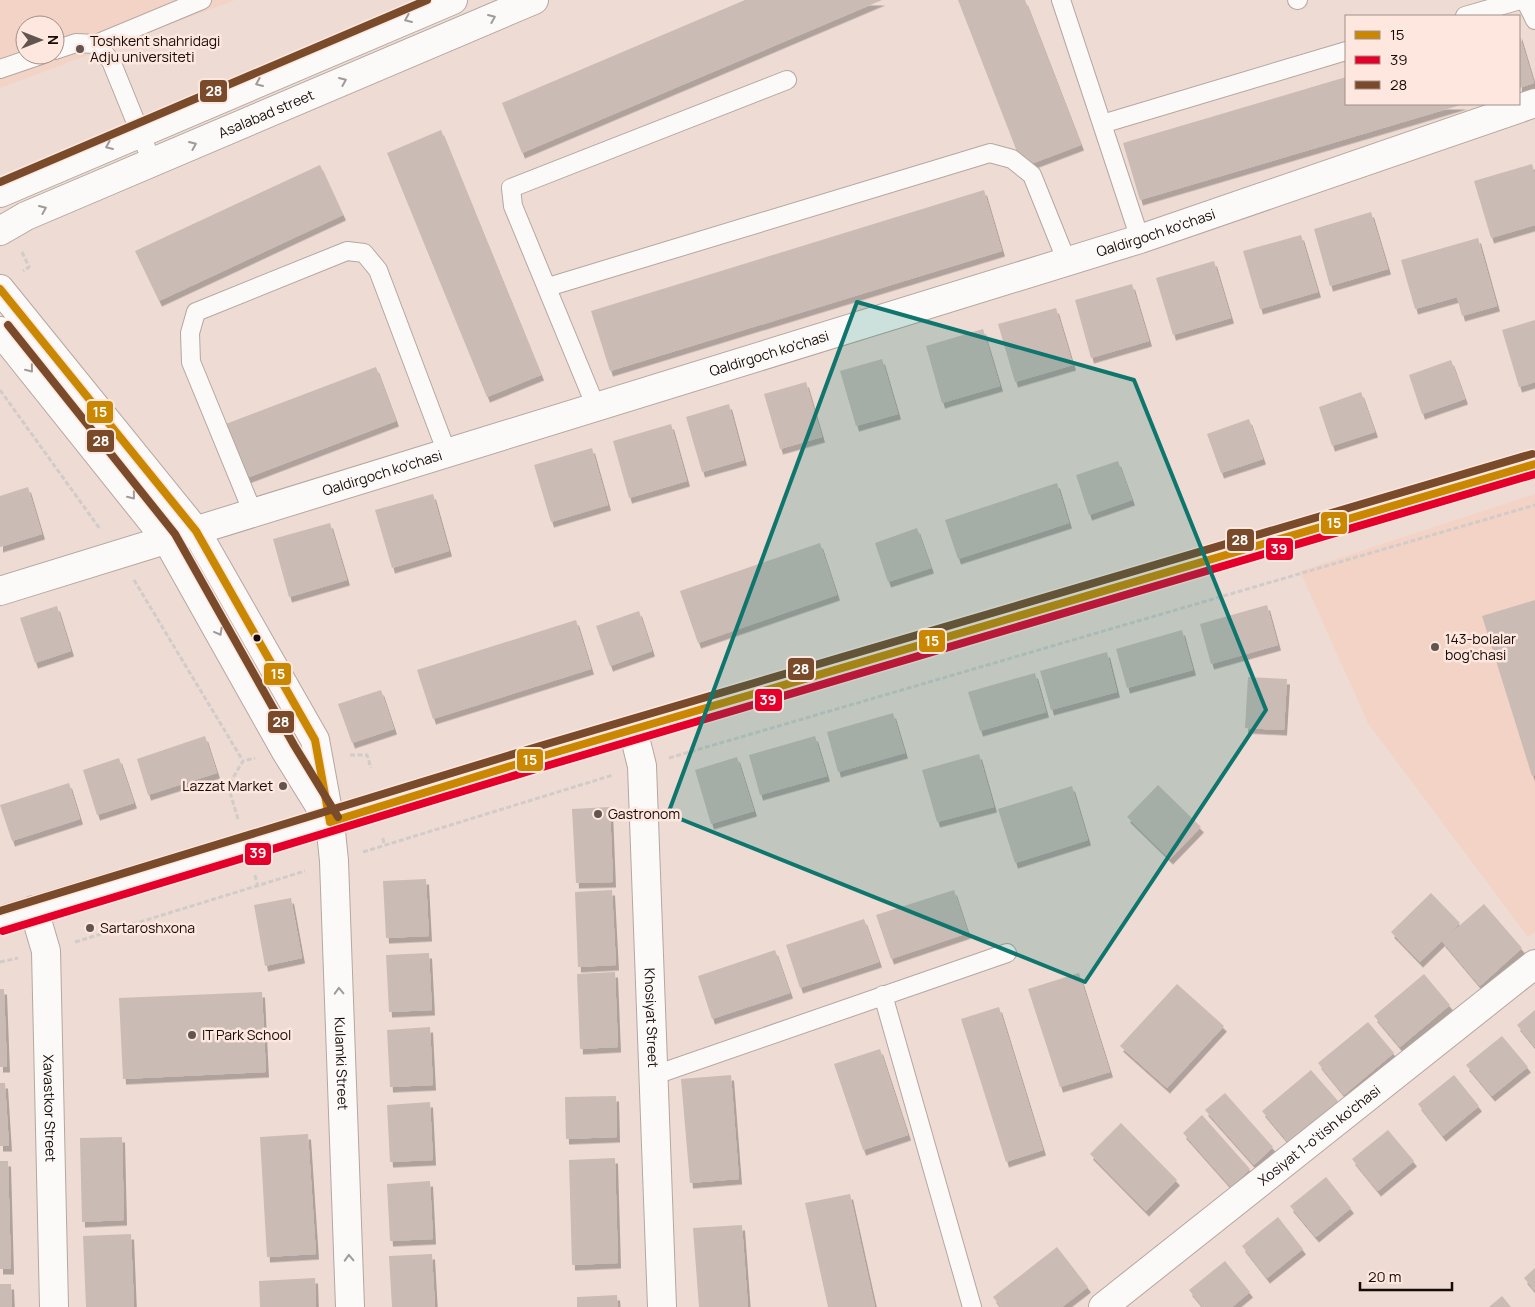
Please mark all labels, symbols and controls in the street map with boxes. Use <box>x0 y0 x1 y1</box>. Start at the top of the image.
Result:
one-way arrow <box>404 13 413 24</box>
one-way arrow <box>487 13 496 24</box>
north arrow <box>15 15 65 65</box>
legend <box>1345 15 1520 105</box>
text: 15 <box>1390 24 1405 45</box>
place label: Toshkent shahridagi Adju universiteti <box>90 31 220 66</box>
text: N <box>44 35 63 45</box>
marker: Toshkent shahridagi Adju universiteti <box>74 43 86 55</box>
text: 39 <box>1390 49 1408 70</box>
text: 28 <box>1390 74 1407 95</box>
one-way arrow <box>255 76 264 87</box>
one-way arrow <box>338 77 346 87</box>
line badge: 28 <box>199 79 228 103</box>
text: 28 <box>206 81 222 100</box>
street label: Asalabad street <box>215 85 317 142</box>
one-way arrow <box>105 140 114 151</box>
one-way arrow <box>188 141 197 151</box>
one-way arrow <box>38 204 47 215</box>
street label: Qaldirgoch ko'chasi <box>1094 204 1218 261</box>
street label: Qaldirgoch ko'chasi <box>707 326 831 380</box>
one-way arrow <box>25 363 33 372</box>
line badge: 15 <box>86 400 114 424</box>
text: 15 <box>93 402 107 421</box>
line badge: 28 <box>86 429 115 453</box>
text: 28 <box>93 431 109 450</box>
street label: Qaldirgoch ko'chasi <box>320 445 444 500</box>
one-way arrow <box>126 490 135 500</box>
line badge: 15 <box>1320 511 1348 535</box>
text: 15 <box>1327 513 1341 532</box>
line badge: 28 <box>1226 528 1255 552</box>
text: 28 <box>1232 530 1248 549</box>
line badge: 39 <box>1265 537 1294 561</box>
text: 39 <box>1271 539 1287 558</box>
one-way arrow <box>213 627 223 636</box>
line badge: 15 <box>918 629 946 653</box>
place label: 143-bolalar bog'chasi <box>1445 629 1516 664</box>
text: 15 <box>925 631 939 650</box>
unlabelled marker <box>252 633 262 643</box>
marker: 143-bolalar bog'chasi <box>1429 641 1441 653</box>
line badge: 28 <box>787 657 815 681</box>
text: 28 <box>793 659 809 678</box>
line badge: 15 <box>263 662 292 686</box>
text: 15 <box>271 664 285 683</box>
line badge: 39 <box>754 688 783 712</box>
text: 39 <box>760 690 776 709</box>
line badge: 28 <box>267 710 295 734</box>
text: 28 <box>273 712 289 731</box>
line badge: 15 <box>516 748 544 772</box>
text: 15 <box>523 750 537 769</box>
place label: Lazzat Market <box>182 776 273 795</box>
marker: Lazzat Market <box>277 780 289 792</box>
place label: Gastronom <box>608 804 680 823</box>
marker: Gastronom <box>592 808 604 820</box>
line badge: 39 <box>244 842 272 866</box>
text: 39 <box>250 843 266 862</box>
place label: Sartaroshxona <box>100 918 195 937</box>
marker: Sartaroshxona <box>84 922 96 934</box>
street label: Khosiyat Street <box>640 967 663 1068</box>
one-way arrow <box>334 987 344 994</box>
street label: Kulamki Street <box>331 1017 353 1111</box>
place label: IT Park School <box>202 1025 291 1044</box>
marker: IT Park School <box>186 1029 198 1041</box>
street label: Xavastkor Street <box>39 1054 61 1163</box>
street label: Xosiyat 1-o'tish ko'chasi <box>1254 1081 1384 1189</box>
one-way arrow <box>343 1254 354 1262</box>
scale bar <box>1360 1260 1452 1292</box>
text: 20 m <box>1368 1266 1401 1287</box>

